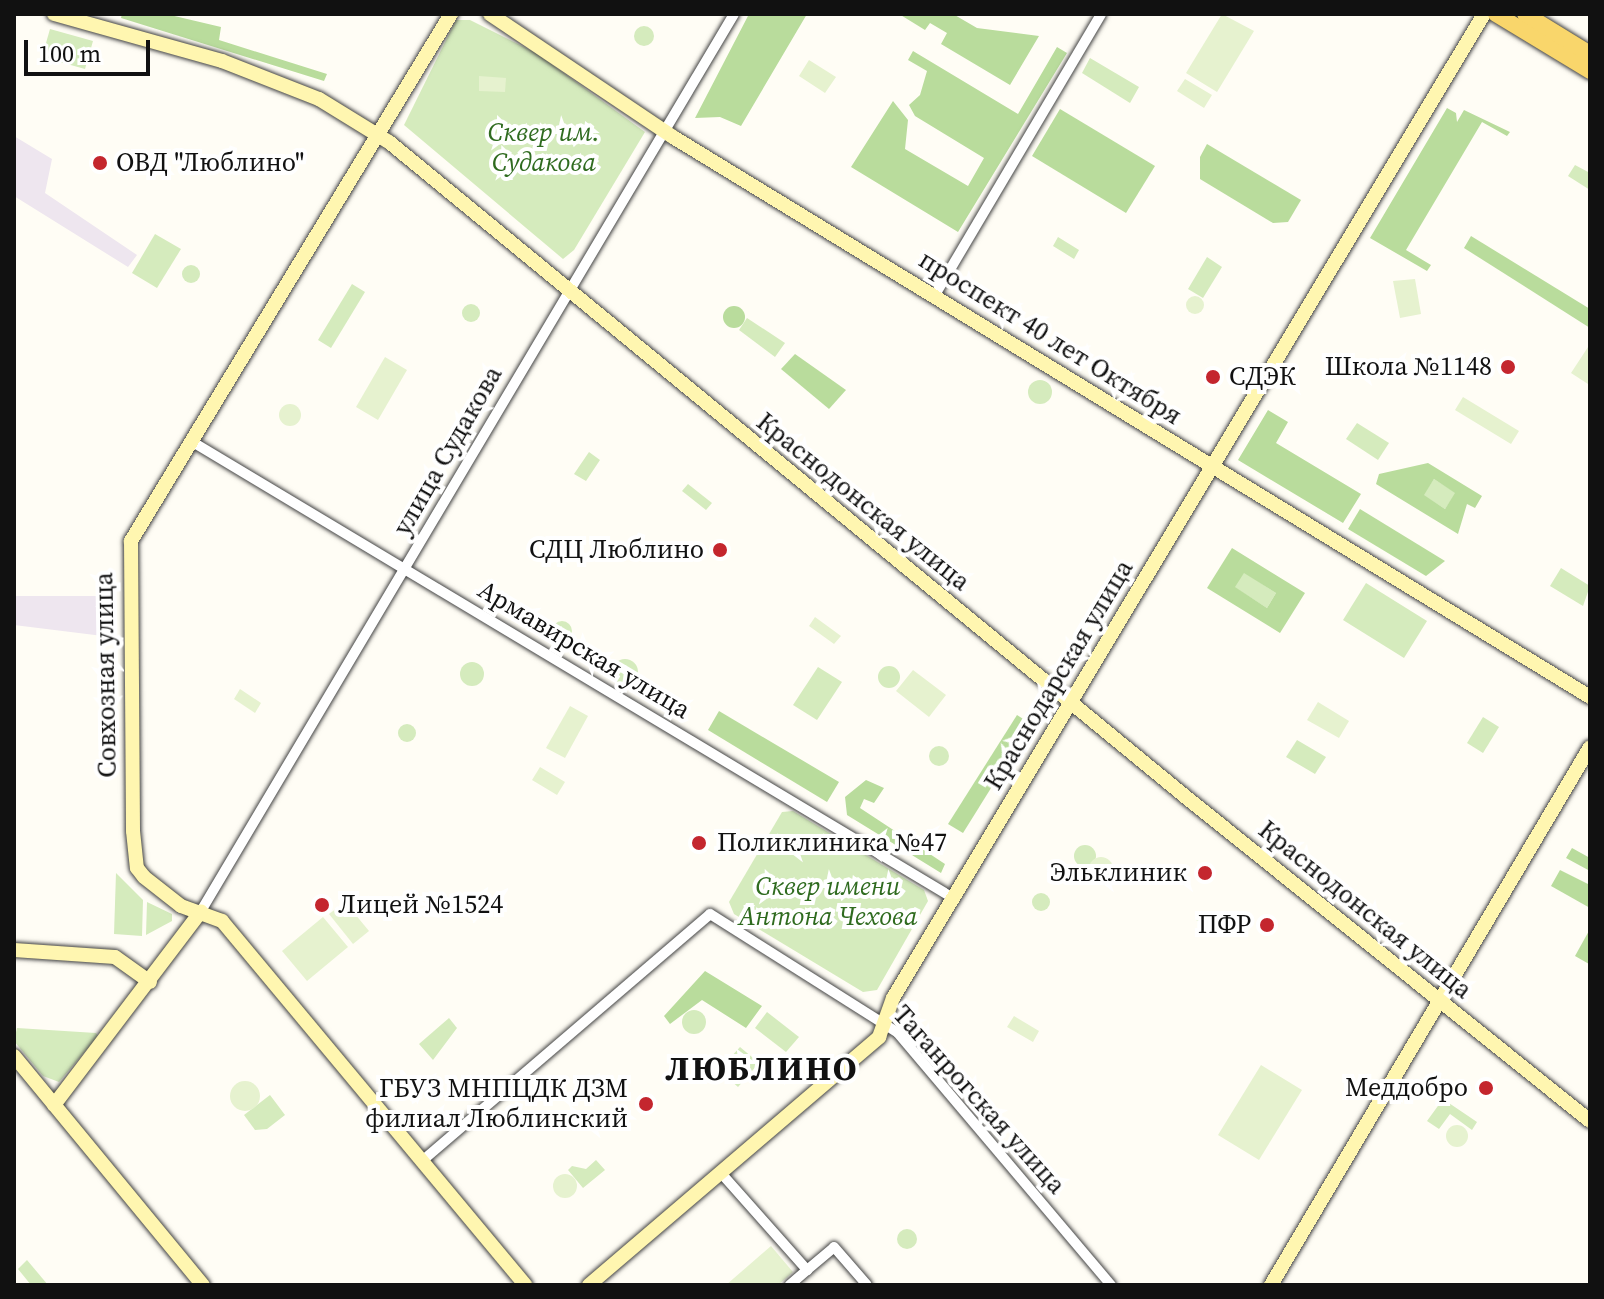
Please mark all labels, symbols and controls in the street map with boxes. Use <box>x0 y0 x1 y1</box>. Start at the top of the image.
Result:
scale bar <box>28 24 154 74</box>
text: 100 m <box>38 37 101 70</box>
park label: Сквер им. Судакова <box>488 117 600 178</box>
place label: ОВД "Люблино" <box>116 147 304 179</box>
marker: ОВД "Люблино" <box>91 154 109 172</box>
street label: проспект 40 лет Октября <box>913 244 1187 432</box>
place label: Школа №1148 <box>1325 351 1492 383</box>
marker: Школа №1148 <box>1499 358 1517 376</box>
street label: улица Судакова <box>387 361 509 541</box>
place label: СДЭК <box>1229 361 1296 393</box>
marker: СДЭК <box>1204 368 1222 386</box>
street label: Краснодонская улица <box>750 406 976 598</box>
place label: СДЦ Люблино <box>529 534 704 566</box>
marker: СДЦ Люблино <box>711 541 729 559</box>
street label: Краснодарская улица <box>978 554 1140 796</box>
street label: Совхозная улица <box>89 572 123 778</box>
street label: Армавирская улица <box>472 574 696 726</box>
street label: Краснодонская улица <box>1252 814 1478 1006</box>
place label: Поликлиника №47 <box>717 827 947 859</box>
marker: Поликлиника №47 <box>688 832 710 854</box>
place label: Эльклиник <box>1050 857 1187 889</box>
marker: Эльклиник <box>1194 862 1216 884</box>
park label: Сквер имени Антона Чехова <box>738 871 918 932</box>
place label: Лицей №1524 <box>338 889 503 921</box>
marker: Лицей №1524 <box>313 896 331 914</box>
place label: ПФР <box>1198 909 1251 941</box>
marker: ПФР <box>1258 916 1276 934</box>
street label: Таганрогская улица <box>886 999 1072 1201</box>
district label: ЛЮБЛИНО <box>665 1049 859 1089</box>
place label: Меддобро <box>1345 1072 1468 1104</box>
place label: ГБУЗ МНПЦДК ДЗМ филиал Люблинский <box>365 1073 628 1134</box>
marker: Меддобро <box>1475 1077 1497 1099</box>
marker: ГБУЗ МНПЦДК ДЗМ филиал Люблинский <box>635 1093 657 1115</box>

